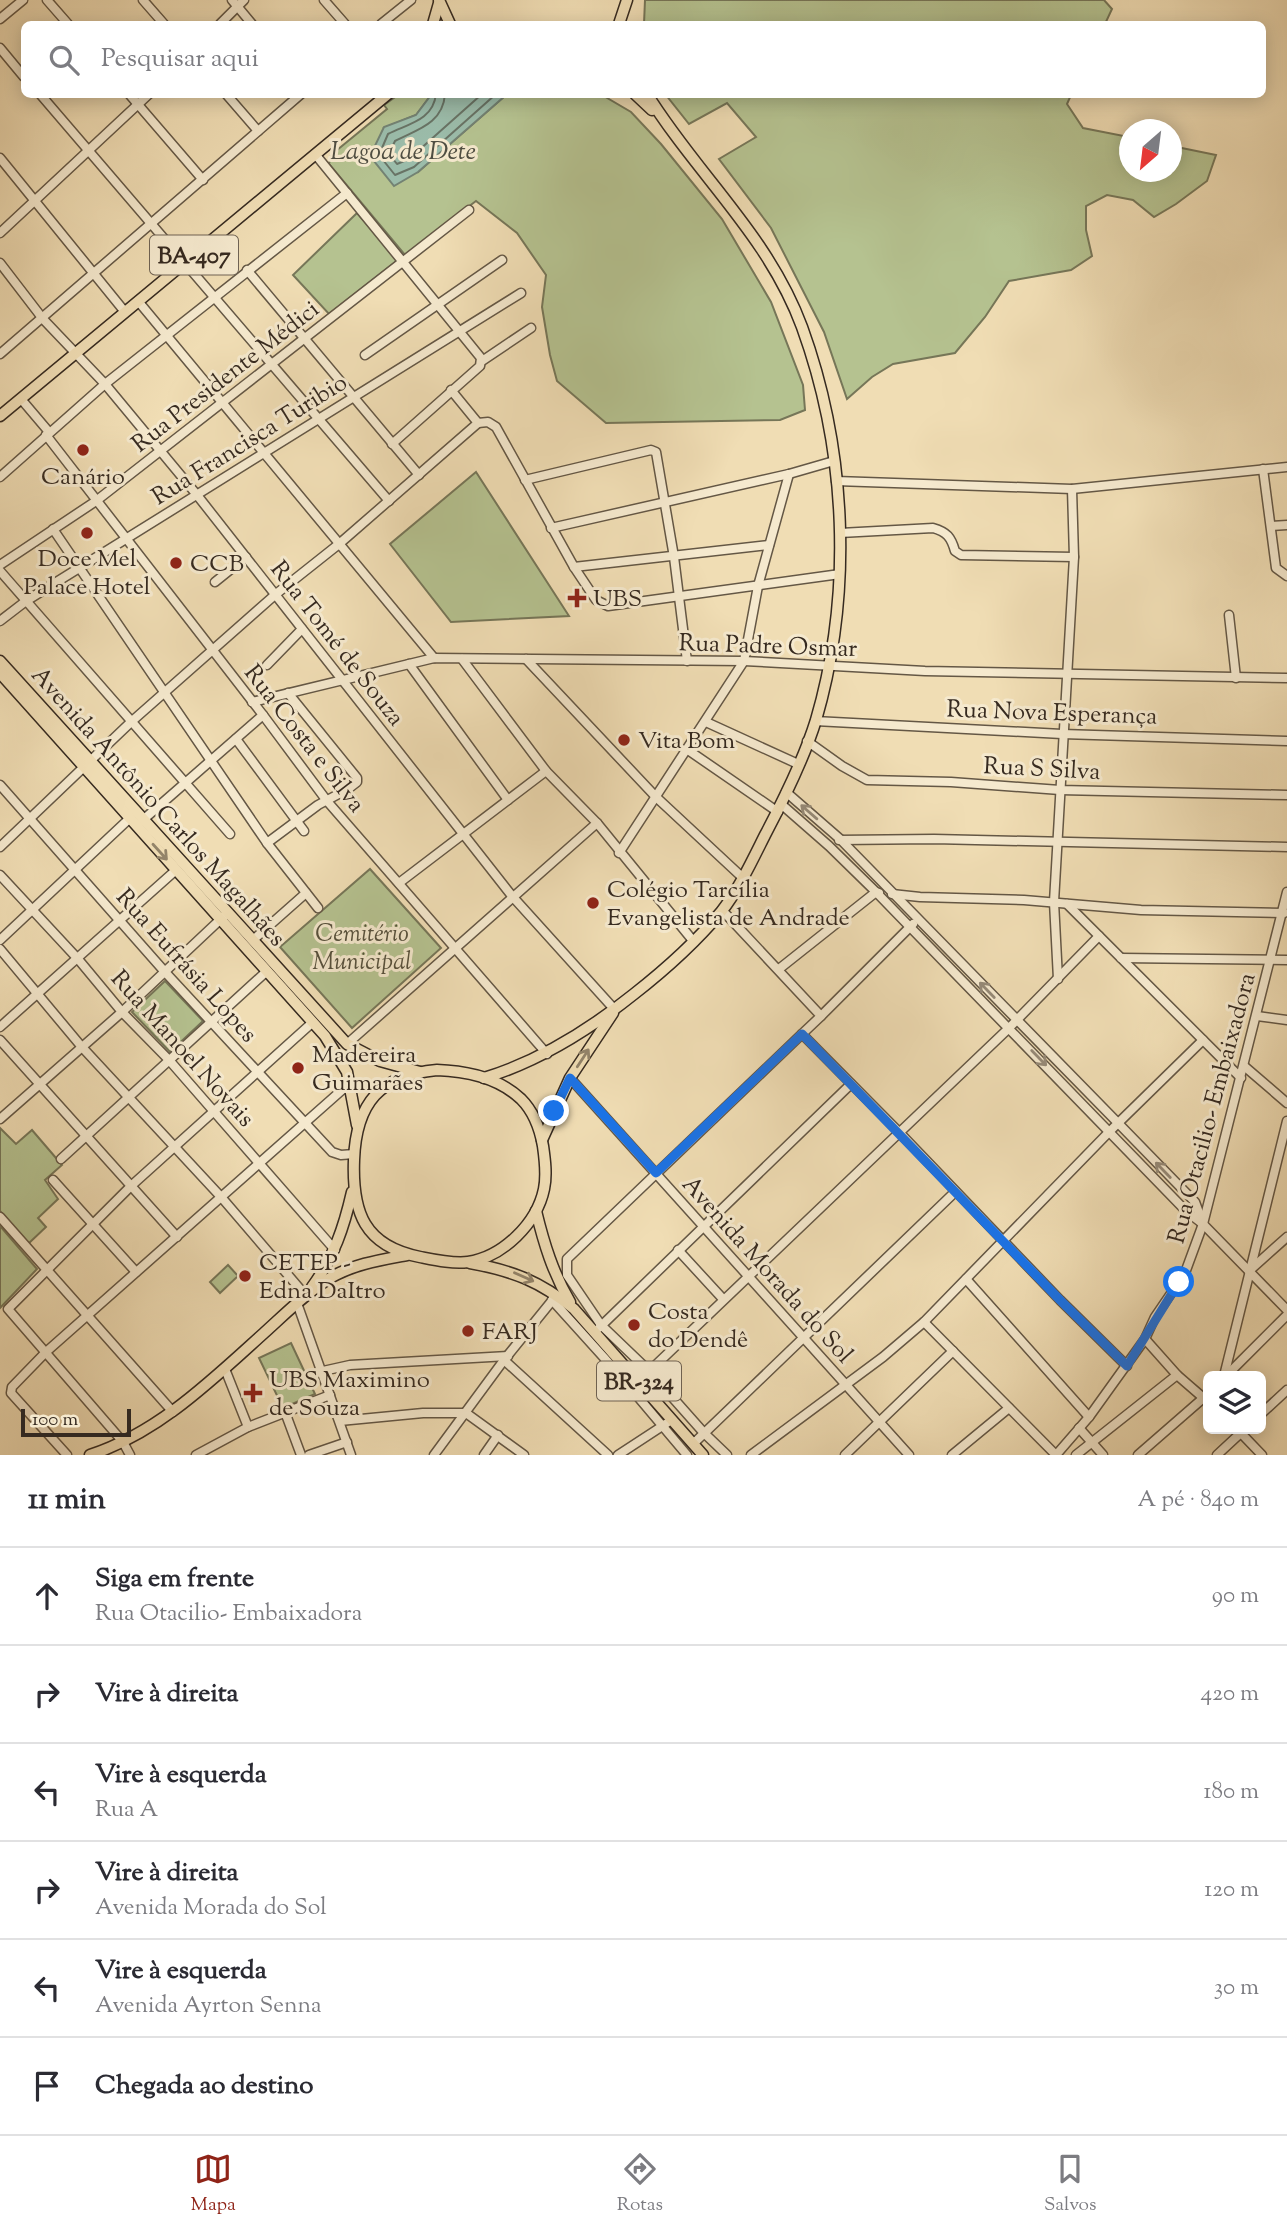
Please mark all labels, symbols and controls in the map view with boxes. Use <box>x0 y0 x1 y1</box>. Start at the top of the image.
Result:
search box <box>21 21 1266 98</box>
icon: search <box>45 41 83 79</box>
text: Pesquisar aqui <box>101 41 259 78</box>
north arrow <box>1119 119 1182 182</box>
water label: Lagoa de Dete <box>330 134 476 171</box>
road number: BA-407 <box>150 236 238 274</box>
street label: Rua Presidente Médici <box>125 293 327 462</box>
street label: Rua Francisca Turibio <box>146 367 354 515</box>
marker: Canário <box>75 442 91 458</box>
place label: Canário <box>41 461 125 495</box>
marker: Doce Mel Palace Hotel <box>79 525 95 541</box>
place label: Doce Mel Palace Hotel <box>24 543 151 605</box>
place label: CCB <box>190 548 244 582</box>
street label: Rua Tomé de Souza <box>261 554 412 734</box>
marker: CCB <box>168 555 184 571</box>
place label: UBS <box>593 583 642 617</box>
marker: UBS <box>567 588 587 608</box>
street label: Rua Padre Osmar <box>678 627 858 667</box>
street label: Rua Costa e Silva <box>235 658 372 820</box>
street label: Avenida Antônio Carlos Magalhães <box>22 660 293 955</box>
street label: Rua Nova Esperança <box>946 693 1158 735</box>
place label: Vita Bom <box>638 725 735 759</box>
marker: Vita Bom <box>616 732 632 748</box>
street label: Rua S Silva <box>983 750 1101 790</box>
one-way arrow <box>800 804 818 820</box>
one-way arrow <box>152 843 168 861</box>
place label: Colégio Tarcília Evangelista de Andrade <box>607 874 850 936</box>
street label: Rua Eufrásia Lopes <box>107 882 264 1051</box>
marker: Colégio Tarcília Evangelista de Andrade <box>585 895 601 911</box>
park label: Cemitério Municipal <box>312 918 412 980</box>
street label: Rua Manoel Novais <box>102 963 261 1135</box>
street label: Rua Otacilio- Embaixadora <box>1160 969 1265 1248</box>
one-way arrow <box>978 982 995 999</box>
place label: Madereira Guimarães <box>312 1039 423 1101</box>
one-way arrow <box>576 1049 590 1068</box>
one-way arrow <box>1030 1050 1047 1067</box>
marker: Madereira Guimarães <box>290 1060 306 1076</box>
route end <box>538 1095 569 1126</box>
one-way arrow <box>1155 1161 1172 1178</box>
street label: Avenida Morada do Sol <box>673 1169 860 1372</box>
place label: CETEP - Edna DaItro <box>259 1247 386 1309</box>
route start <box>1163 1266 1194 1297</box>
marker: CETEP - Edna DaItro <box>237 1268 253 1284</box>
one-way arrow <box>513 1271 534 1284</box>
place label: Costa do Dendê <box>648 1296 748 1358</box>
place label: FARJ <box>482 1316 537 1350</box>
marker: Costa do Dendê <box>626 1317 642 1333</box>
marker: FARJ <box>460 1323 476 1339</box>
road number: BR-324 <box>597 1362 681 1400</box>
place label: UBS Maximino de Souza <box>269 1364 430 1426</box>
map controls <box>1203 1371 1266 1434</box>
button: layers <box>1203 1371 1266 1434</box>
marker: UBS Maximino de Souza <box>243 1383 263 1403</box>
scale bar <box>21 1406 131 1438</box>
text: 100 m <box>32 1407 78 1434</box>
text: 11 min <box>28 1479 106 1522</box>
text: A pé · 840 m <box>1138 1484 1259 1517</box>
text: Siga em frente <box>95 1561 254 1598</box>
icon: ahead <box>28 1577 66 1615</box>
text: 90 m <box>1212 1580 1259 1613</box>
text: Rua Otacilio- Embaixadora <box>95 1598 362 1631</box>
icon: right <box>28 1675 66 1713</box>
text: Vire à direita <box>95 1676 239 1713</box>
text: 420 m <box>1201 1678 1259 1711</box>
text: Vire à esquerda <box>95 1757 267 1794</box>
icon: left <box>28 1773 66 1811</box>
text: 180 m <box>1204 1776 1259 1809</box>
text: Rua A <box>95 1794 158 1827</box>
text: Vire à direita <box>95 1855 239 1892</box>
icon: right <box>28 1871 66 1909</box>
text: 120 m <box>1204 1874 1259 1907</box>
text: Avenida Morada do Sol <box>95 1892 327 1925</box>
text: Vire à esquerda <box>95 1953 267 1990</box>
icon: left <box>28 1969 66 2007</box>
text: 30 m <box>1214 1972 1259 2005</box>
text: Avenida Ayrton Senna <box>95 1990 322 2023</box>
icon: arrive <box>28 2067 66 2105</box>
text: Chegada ao destino <box>95 2068 313 2105</box>
tab: Mapa <box>191 2150 236 2219</box>
tab: Rotas <box>617 2150 663 2219</box>
tab: Salvos <box>1044 2150 1096 2219</box>

